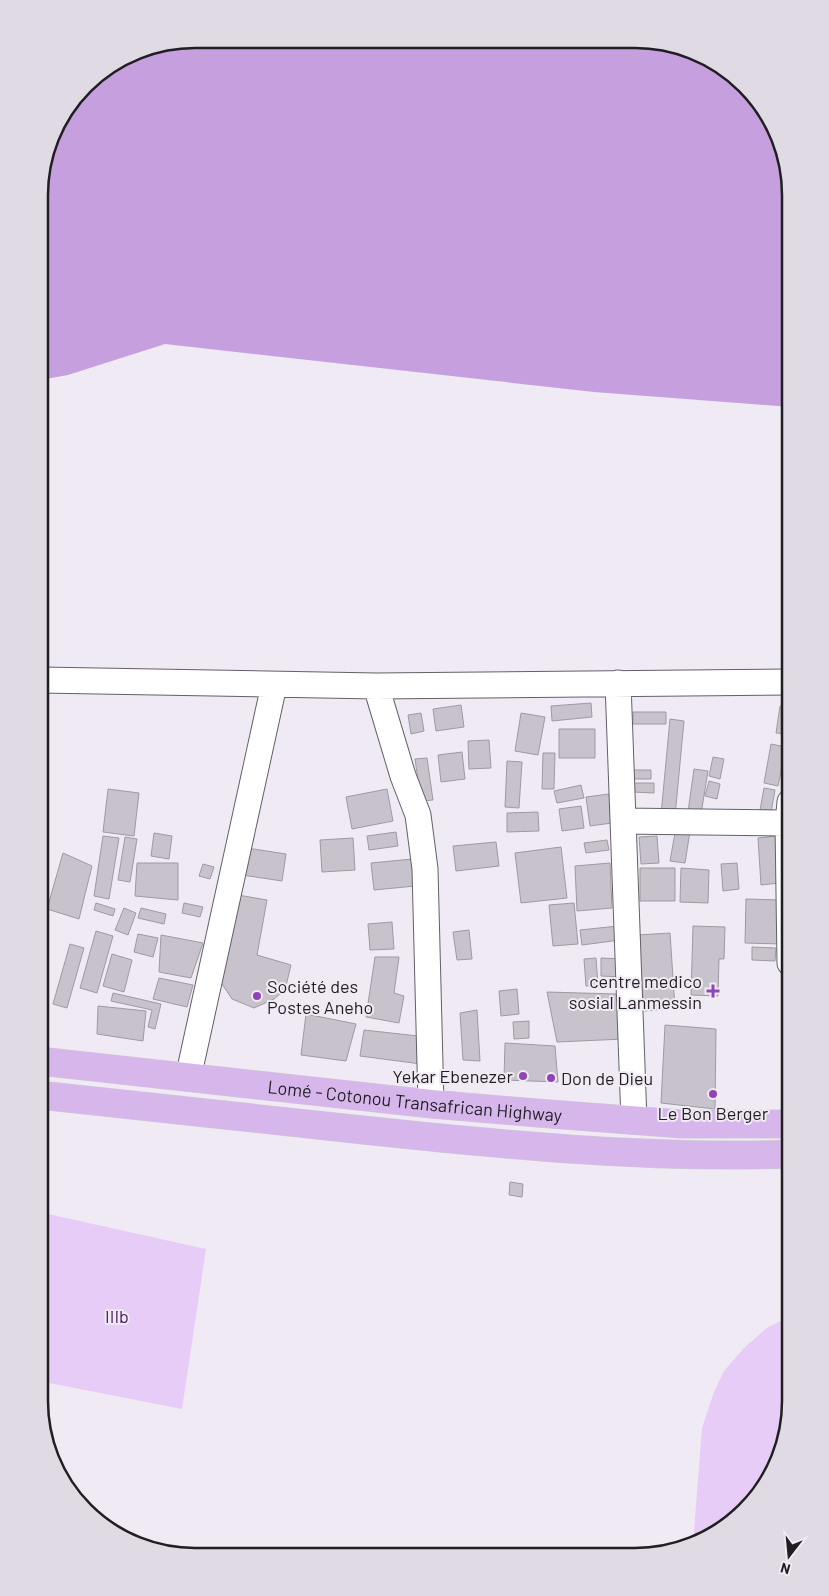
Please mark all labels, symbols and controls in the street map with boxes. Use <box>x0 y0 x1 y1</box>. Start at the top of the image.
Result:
place label: centre medico sosial Lanmessin <box>569 970 702 1013</box>
place label: Société des Postes Aneho <box>267 975 373 1018</box>
marker: centre medico sosial Lanmessin <box>706 984 720 998</box>
marker: Société des Postes Aneho <box>251 990 263 1002</box>
place label: Yekar Ebenezer <box>393 1065 513 1087</box>
place label: Don de Dieu <box>561 1067 653 1089</box>
marker: Yekar Ebenezer <box>517 1070 529 1082</box>
marker: Don de Dieu <box>545 1072 557 1084</box>
street label: Lomé - Cotonou Transafrican Highway <box>266 1075 563 1126</box>
marker: Le Bon Berger <box>707 1088 719 1100</box>
place label: Le Bon Berger <box>658 1102 769 1124</box>
park label: IIIb <box>105 1305 129 1327</box>
north arrow <box>764 1531 814 1581</box>
text: N <box>778 1560 792 1578</box>

